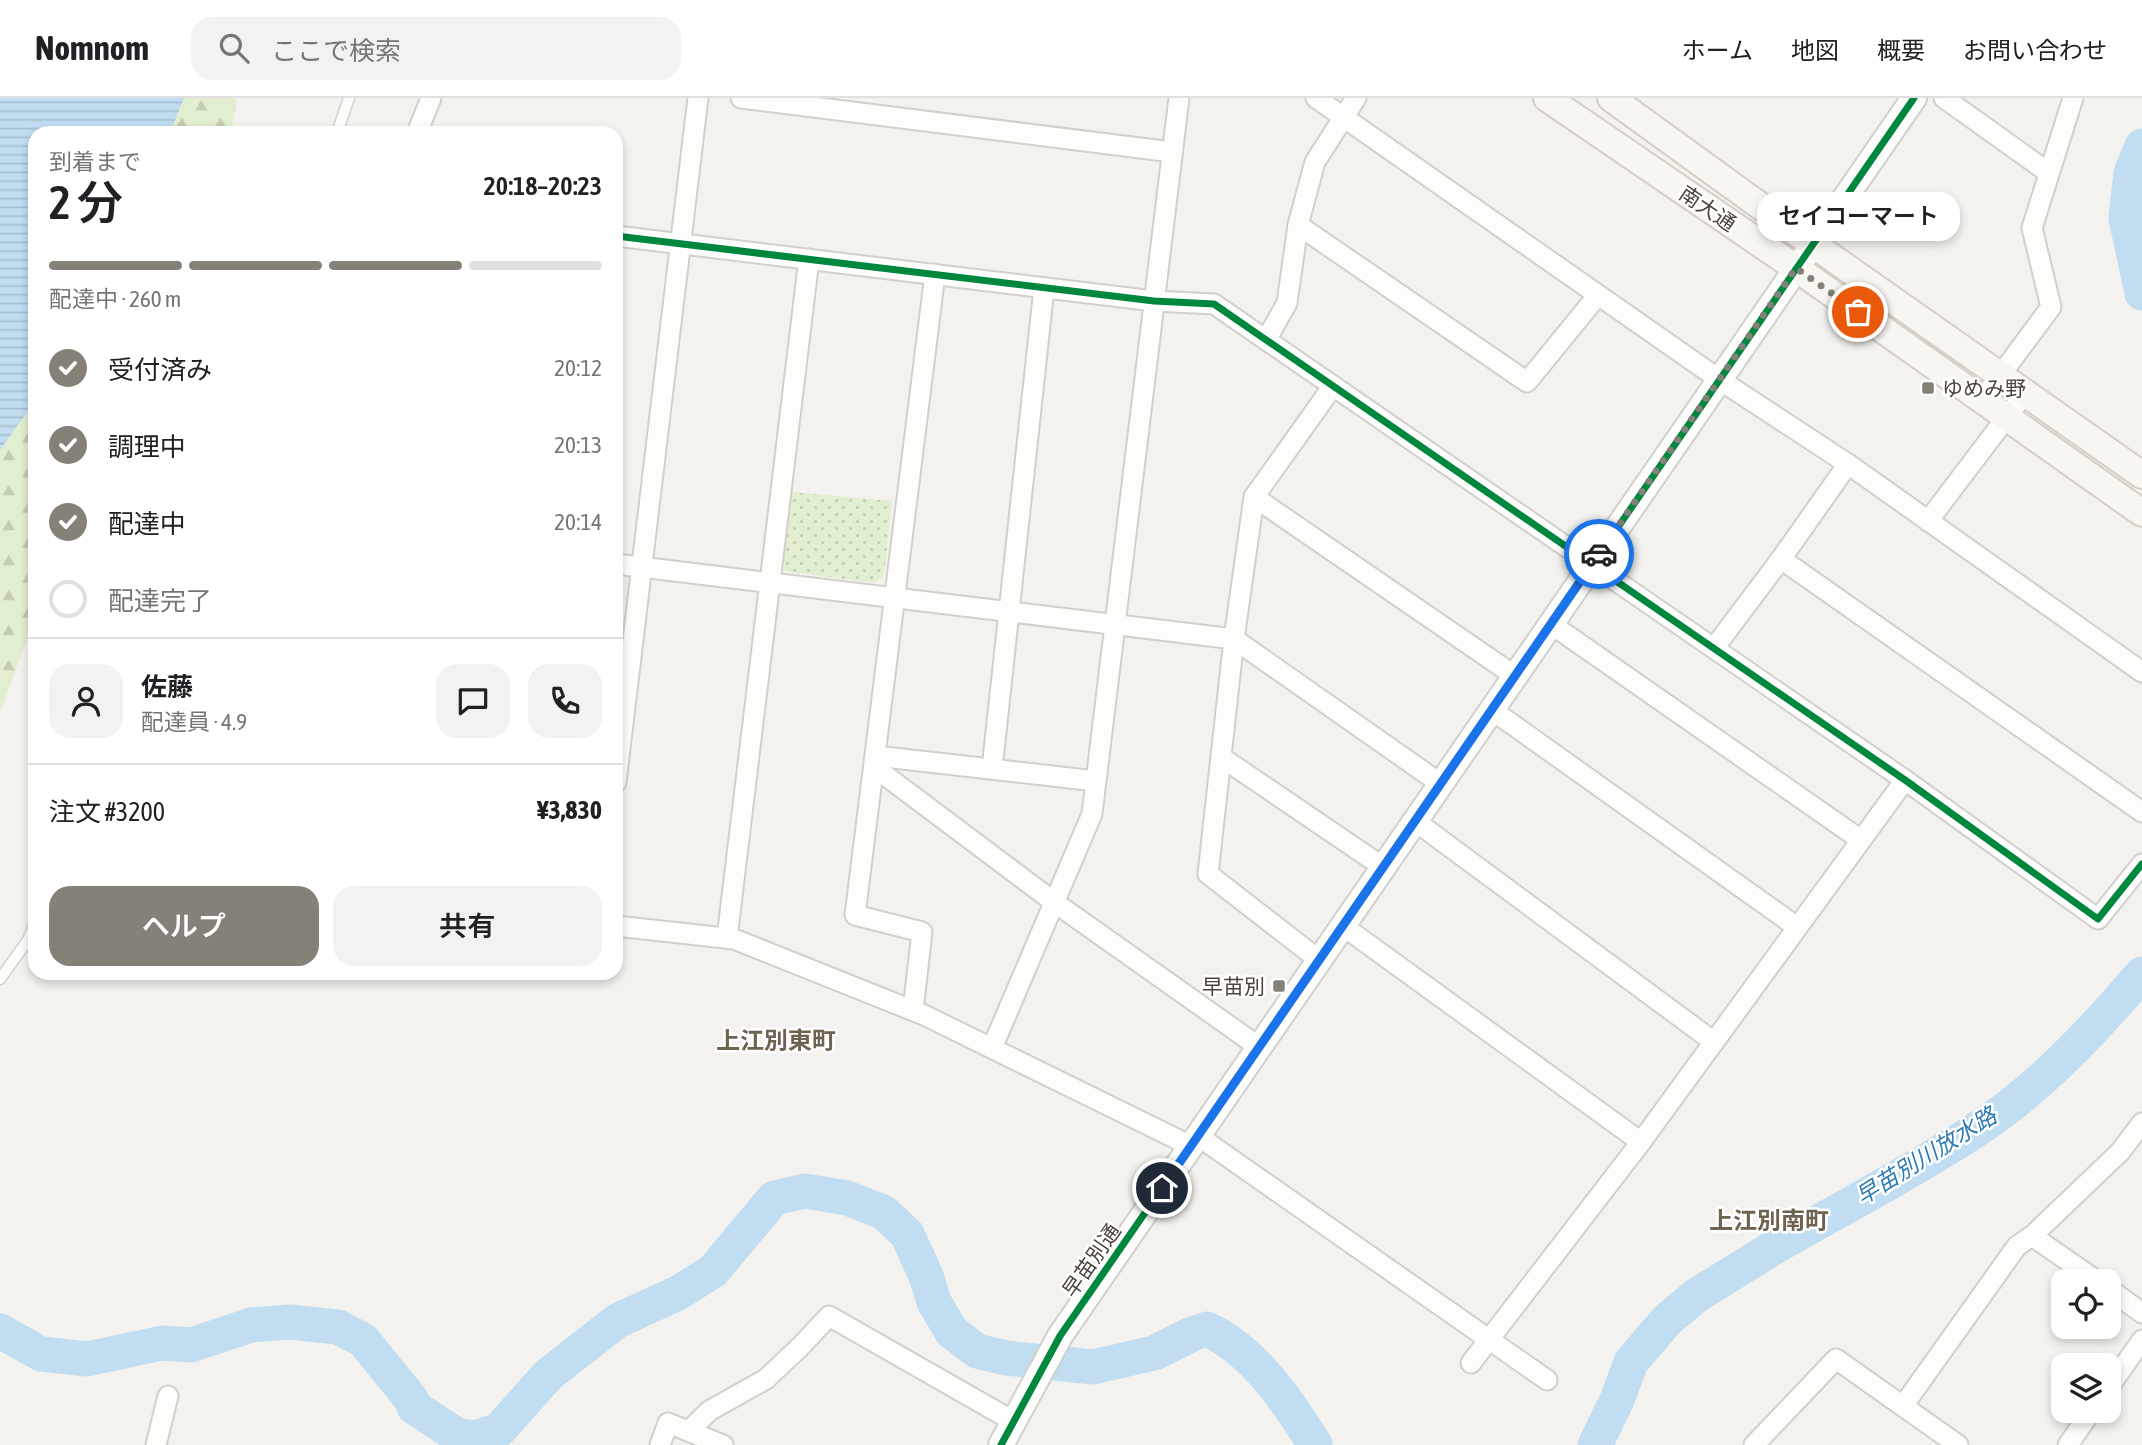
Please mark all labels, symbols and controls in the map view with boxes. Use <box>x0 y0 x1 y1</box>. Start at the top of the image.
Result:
search box <box>191 17 681 80</box>
text: Nomnom <box>35 29 149 67</box>
icon: search <box>215 29 253 67</box>
text: ここで検索 <box>271 36 401 66</box>
text: ホーム <box>1682 37 1753 64</box>
text: 地図 <box>1791 37 1839 64</box>
text: 概要 <box>1877 37 1925 64</box>
text: お問い合わせ <box>1963 37 2107 64</box>
text: 到着まで <box>49 149 141 175</box>
text: 20:18–20:23 <box>484 171 602 201</box>
text: 2 分 <box>49 176 123 229</box>
street label: 南大通 <box>1675 180 1741 236</box>
callout: セイコーマート <box>1756 193 1960 242</box>
text: セイコーマート <box>1778 203 1939 229</box>
pin <box>1828 282 1888 342</box>
text: 配達中 · 260 m <box>49 286 181 312</box>
icon: bag <box>1839 293 1877 331</box>
icon: check <box>49 349 87 387</box>
text: 受付済み <box>108 355 212 385</box>
text: 20:12 <box>554 355 602 381</box>
place label: ゆめみ野 <box>1942 376 2026 400</box>
marker: ゆめみ野 <box>1920 380 1936 396</box>
icon: check <box>49 426 87 464</box>
text: 調理中 <box>108 432 186 462</box>
text: 20:13 <box>554 432 602 458</box>
icon: check <box>49 503 87 541</box>
text: 配達中 <box>108 509 186 539</box>
text: 20:14 <box>554 509 602 535</box>
courier <box>1564 519 1634 589</box>
icon: car <box>1580 535 1618 573</box>
text: 配達完了 <box>108 586 212 616</box>
button: person <box>49 664 123 738</box>
button: chat <box>436 664 510 738</box>
button: phone <box>528 664 602 738</box>
text: 佐藤 <box>141 672 193 702</box>
text: 配達員 · 4.9 <box>141 709 247 735</box>
text: ¥3,830 <box>537 795 602 825</box>
text: 注文 #3200 <box>49 797 165 827</box>
button: ヘルプ <box>49 886 319 966</box>
button: 共有 <box>333 886 602 966</box>
place label: 早苗別 <box>1202 974 1265 998</box>
marker: 早苗別 <box>1271 978 1287 994</box>
district label: 上江別東町 <box>716 1027 836 1054</box>
water label: 早苗別川放水路 <box>1851 1101 2003 1210</box>
pin <box>1132 1158 1192 1218</box>
icon: home <box>1143 1169 1181 1207</box>
district label: 上江別南町 <box>1709 1207 1829 1234</box>
street label: 早苗別通 <box>1057 1219 1125 1301</box>
map controls <box>2051 1269 2121 1423</box>
button: locate <box>2051 1269 2121 1339</box>
button: layers <box>2051 1353 2121 1423</box>

